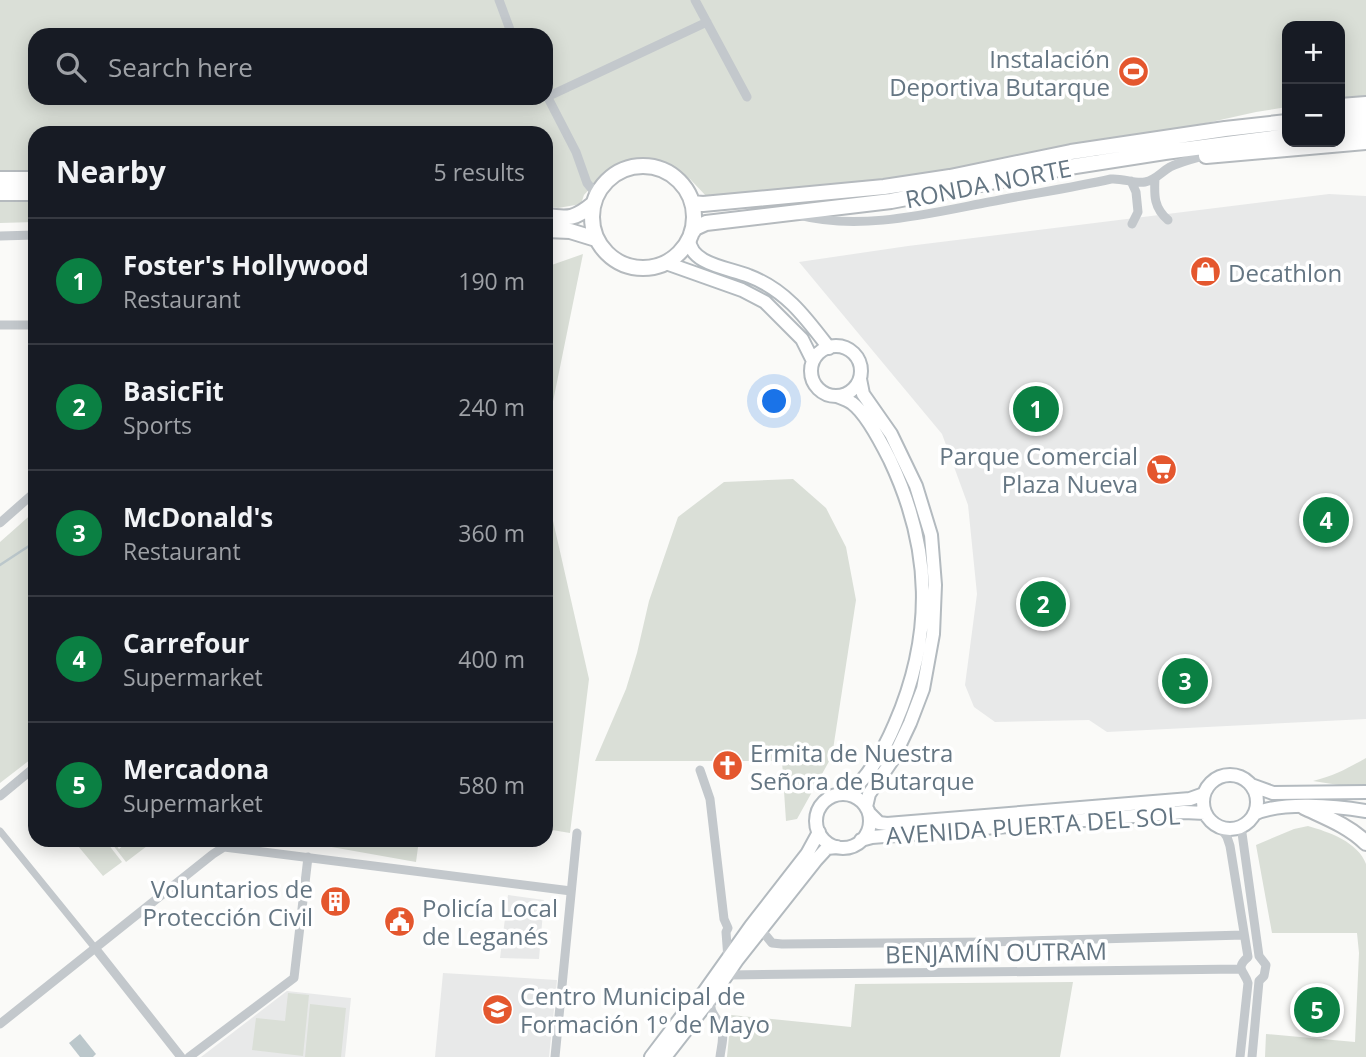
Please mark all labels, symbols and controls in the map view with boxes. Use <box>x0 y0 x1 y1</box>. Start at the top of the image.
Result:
map controls <box>1282 21 1345 147</box>
button: + <box>1282 21 1345 84</box>
search box <box>28 28 553 105</box>
place label: Instalación Deportiva Butarque <box>889 42 1110 103</box>
icon: search <box>52 48 90 86</box>
text: Search here <box>108 49 253 85</box>
sports icon: Instalación Deportiva Butarque <box>1116 55 1150 89</box>
button: − <box>1282 84 1345 147</box>
text: Nearby <box>56 151 166 192</box>
street label: RONDA NORTE <box>902 151 1074 215</box>
text: 5 results <box>434 156 525 188</box>
text: Foster's Hollywood <box>123 247 369 283</box>
shop icon: Decathlon <box>1188 255 1222 289</box>
place label: Decathlon <box>1228 256 1342 289</box>
text: 1 <box>72 265 86 297</box>
text: 190 m <box>458 265 525 297</box>
text: Restaurant <box>123 283 241 315</box>
text: BasicFit <box>123 373 224 409</box>
pin: 1 <box>1013 383 1059 435</box>
your location <box>757 384 791 418</box>
text: 2 <box>72 391 86 423</box>
text: 240 m <box>458 391 525 423</box>
text: Sports <box>123 409 192 441</box>
place label: Parque Comercial Plaza Nueva <box>939 439 1138 500</box>
supermarket icon: Parque Comercial Plaza Nueva <box>1144 452 1178 486</box>
pin: 4 <box>1303 494 1349 546</box>
text: McDonald's <box>123 499 273 535</box>
text: 3 <box>72 517 86 549</box>
text: 360 m <box>458 517 525 549</box>
text: Restaurant <box>123 535 241 567</box>
pin: 2 <box>1020 578 1066 630</box>
text: Carrefour <box>123 625 249 661</box>
text: 4 <box>72 643 86 675</box>
text: 400 m <box>458 643 525 675</box>
pin: 3 <box>1162 655 1208 707</box>
text: Supermarket <box>123 661 263 693</box>
place label: Ermita de Nuestra Señora de Butarque <box>750 736 974 797</box>
church icon: Ermita de Nuestra Señora de Butarque <box>710 749 744 783</box>
text: Mercadona <box>123 751 269 787</box>
text: 5 <box>72 769 86 801</box>
text: 580 m <box>458 769 525 801</box>
text: Supermarket <box>123 787 263 819</box>
street label: AVENIDA PUERTA DEL SOL <box>885 798 1181 852</box>
place label: Voluntarios de Protección Civil <box>143 872 313 933</box>
building icon: Voluntarios de Protección Civil <box>319 885 353 919</box>
place label: Policía Local de Leganés <box>422 891 558 952</box>
public building icon: Policía Local de Leganés <box>382 904 416 938</box>
street label: BENJAMÍN OUTRAM <box>885 934 1107 970</box>
place label: Centro Municipal de Formación 1º de Mayo <box>520 979 770 1040</box>
pin: 5 <box>1294 984 1340 1036</box>
school or university icon: Centro Municipal de Formación 1º de Mayo <box>480 992 514 1026</box>

